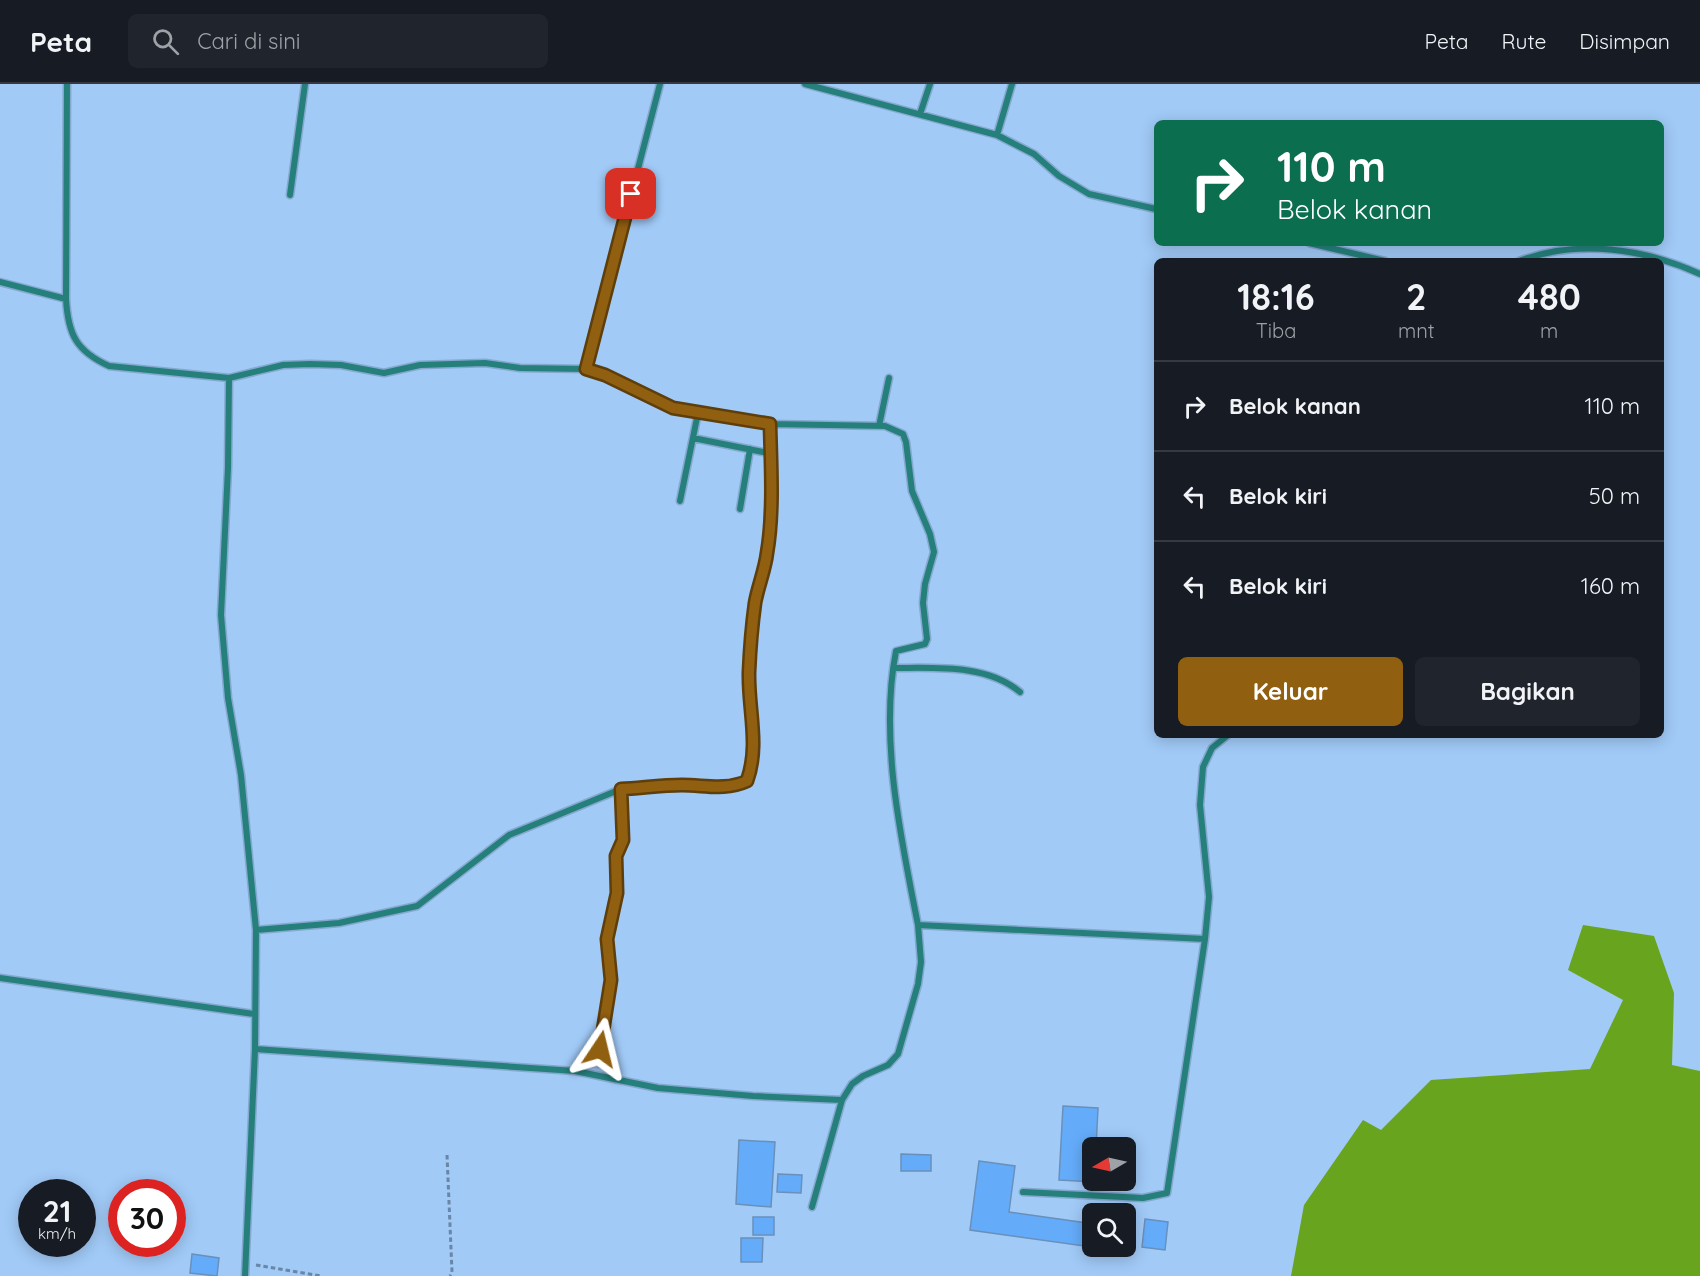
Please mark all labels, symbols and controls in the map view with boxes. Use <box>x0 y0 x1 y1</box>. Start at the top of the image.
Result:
search box <box>128 14 548 68</box>
text: Peta <box>30 24 92 59</box>
icon: search <box>149 25 182 58</box>
text: Cari di sini <box>197 27 301 55</box>
text: Peta <box>1425 28 1469 54</box>
text: Rute <box>1502 28 1546 54</box>
text: Disimpan <box>1579 28 1670 54</box>
text: 110 m <box>1277 140 1386 193</box>
icon: right <box>1178 144 1256 222</box>
pin <box>605 168 656 219</box>
icon: arrive <box>614 177 647 210</box>
text: Belok kanan <box>1277 192 1432 226</box>
text: 18:16 <box>1237 274 1315 319</box>
text: 2 <box>1406 274 1426 319</box>
text: 480 <box>1518 274 1581 319</box>
text: Tiba <box>1256 318 1296 343</box>
text: mnt <box>1398 318 1435 343</box>
text: m <box>1540 318 1558 343</box>
icon: right <box>1178 390 1211 423</box>
text: Belok kanan <box>1229 392 1361 420</box>
text: 110 m <box>1585 392 1640 420</box>
icon: left <box>1178 480 1211 513</box>
text: Belok kiri <box>1229 482 1327 510</box>
text: 50 m <box>1589 482 1640 510</box>
icon: left <box>1178 570 1211 603</box>
text: Belok kiri <box>1229 572 1327 600</box>
text: 160 m <box>1581 572 1640 600</box>
button: Keluar <box>1178 657 1403 726</box>
button: Bagikan <box>1415 657 1640 726</box>
position arrow <box>568 1017 632 1081</box>
north arrow <box>1082 1137 1136 1191</box>
map controls <box>1082 1137 1136 1257</box>
speed limit sign: 30 <box>108 1179 186 1257</box>
text: 21 <box>43 1192 71 1230</box>
button: search <box>1082 1203 1136 1257</box>
text: km/h <box>38 1224 76 1243</box>

